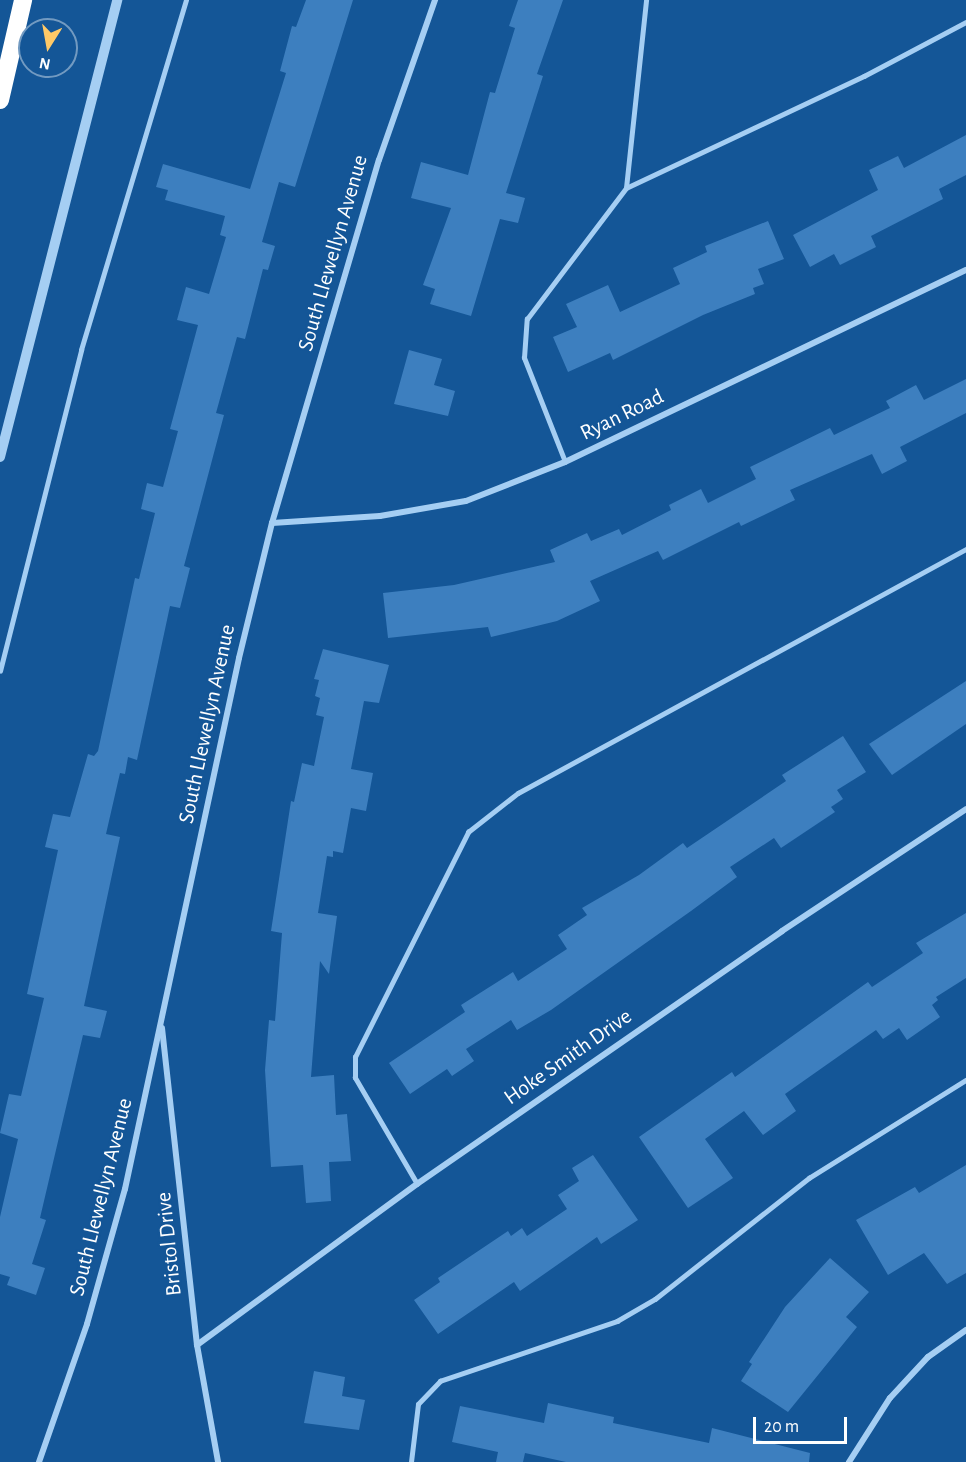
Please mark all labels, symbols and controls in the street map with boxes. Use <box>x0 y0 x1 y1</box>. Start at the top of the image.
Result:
north arrow <box>18 18 78 78</box>
text: N <box>38 55 52 73</box>
street label: South Llewellyn Avenue <box>292 152 374 354</box>
street label: Ryan Road <box>576 384 668 446</box>
street label: South Llewellyn Avenue <box>173 622 241 826</box>
street label: Hoke Smith Drive <box>499 1003 637 1111</box>
street label: South Llewellyn Avenue <box>64 1095 138 1299</box>
street label: Bristol Drive <box>150 1191 188 1297</box>
scale bar <box>756 1405 850 1443</box>
text: 20 m <box>764 1418 799 1436</box>

